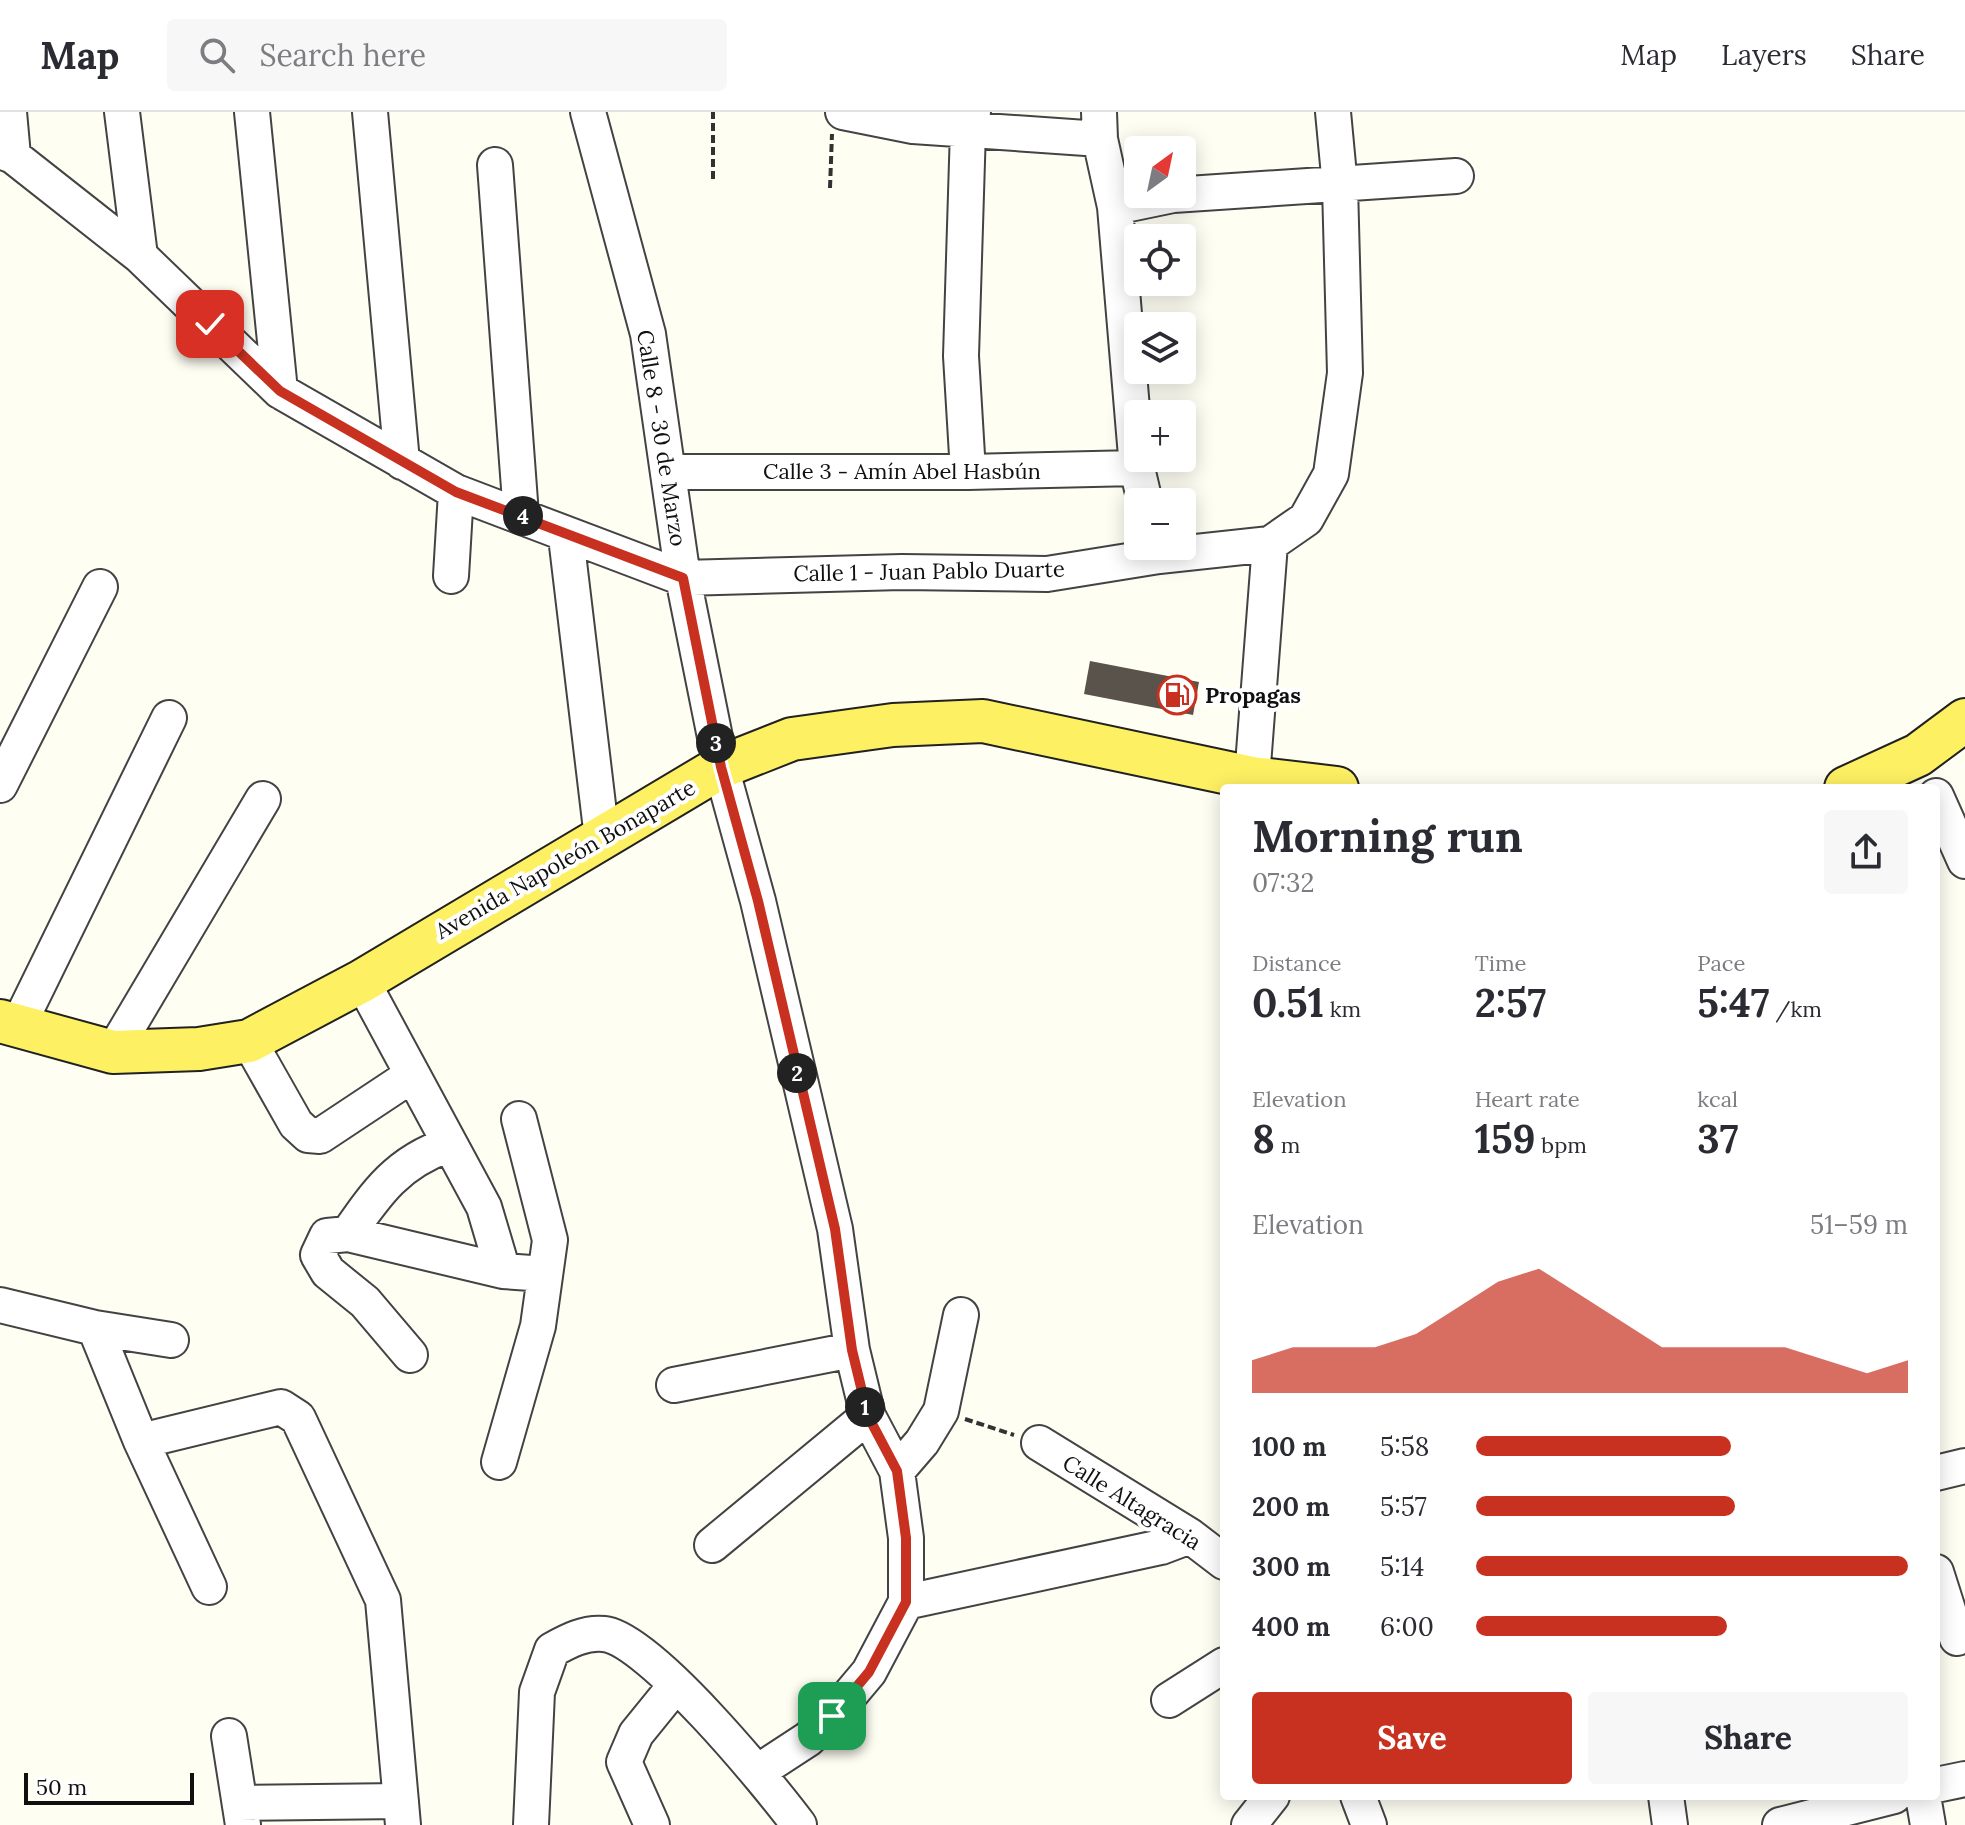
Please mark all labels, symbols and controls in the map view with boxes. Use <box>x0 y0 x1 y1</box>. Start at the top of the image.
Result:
search box <box>167 19 727 91</box>
text: Map <box>40 31 119 79</box>
icon: search <box>195 33 239 77</box>
text: Search here <box>259 36 426 74</box>
text: Map <box>1620 37 1677 73</box>
text: Layers <box>1721 37 1807 73</box>
text: Share <box>1851 37 1925 73</box>
north arrow <box>1124 136 1196 208</box>
map controls <box>1124 136 1196 560</box>
button: locate <box>1124 224 1196 296</box>
pin <box>176 290 244 358</box>
icon: check <box>188 302 232 346</box>
button: layers <box>1124 312 1196 384</box>
street label: Calle 8 - 30 de Marzo <box>631 328 693 548</box>
button: + <box>1124 400 1196 472</box>
street label: Calle 3 - Amín Abel Hasbún <box>763 457 1041 485</box>
button: − <box>1124 488 1196 560</box>
pin: 4 <box>503 496 543 536</box>
text: 4 <box>517 502 529 530</box>
street label: Calle 1 - Juan Pablo Duarte <box>793 555 1065 587</box>
fuel station icon: Propagas <box>1156 674 1198 716</box>
place label: Propagas <box>1205 681 1301 709</box>
pin: 3 <box>696 723 736 763</box>
text: 3 <box>710 729 722 757</box>
street label: Avenida Napoleón Bonaparte <box>429 773 700 946</box>
text: Morning run <box>1252 808 1523 864</box>
button: share <box>1824 810 1908 894</box>
text: 07:32 <box>1252 866 1315 899</box>
text: Distance <box>1252 949 1342 977</box>
text: Time <box>1475 949 1527 977</box>
text: Pace <box>1697 949 1745 977</box>
text: 0.51 <box>1252 977 1324 1028</box>
text: 2:57 <box>1475 977 1546 1028</box>
text: 5:47 <box>1697 977 1770 1028</box>
text: km <box>1324 995 1361 1023</box>
text: /km <box>1770 995 1822 1023</box>
pin: 2 <box>777 1053 817 1093</box>
text: 2 <box>791 1059 803 1087</box>
text: Elevation <box>1252 1085 1347 1113</box>
text: Heart rate <box>1475 1085 1580 1113</box>
text: kcal <box>1697 1085 1738 1113</box>
text: 8 <box>1252 1113 1275 1164</box>
text: 159 <box>1475 1113 1536 1164</box>
text: 37 <box>1697 1113 1739 1164</box>
text: m <box>1275 1131 1300 1159</box>
text: bpm <box>1536 1131 1587 1159</box>
text: Elevation <box>1252 1208 1364 1241</box>
text: 51–59 m <box>1810 1208 1908 1241</box>
pin: 1 <box>845 1387 885 1427</box>
text: 1 <box>861 1393 869 1421</box>
text: 100 m <box>1252 1430 1326 1463</box>
text: 5:58 <box>1380 1430 1429 1463</box>
street label: Calle Altagracia <box>1058 1448 1206 1556</box>
text: 200 m <box>1252 1490 1330 1523</box>
text: 5:57 <box>1380 1490 1427 1523</box>
text: 300 m <box>1252 1550 1330 1583</box>
text: 5:14 <box>1380 1550 1424 1583</box>
text: 400 m <box>1252 1610 1330 1643</box>
text: 6:00 <box>1380 1610 1434 1643</box>
pin <box>798 1682 866 1750</box>
button: Save <box>1252 1692 1572 1784</box>
button: Share <box>1588 1692 1908 1784</box>
icon: arrive <box>810 1694 854 1738</box>
scale bar <box>24 1769 194 1805</box>
text: 50 m <box>36 1773 87 1801</box>

